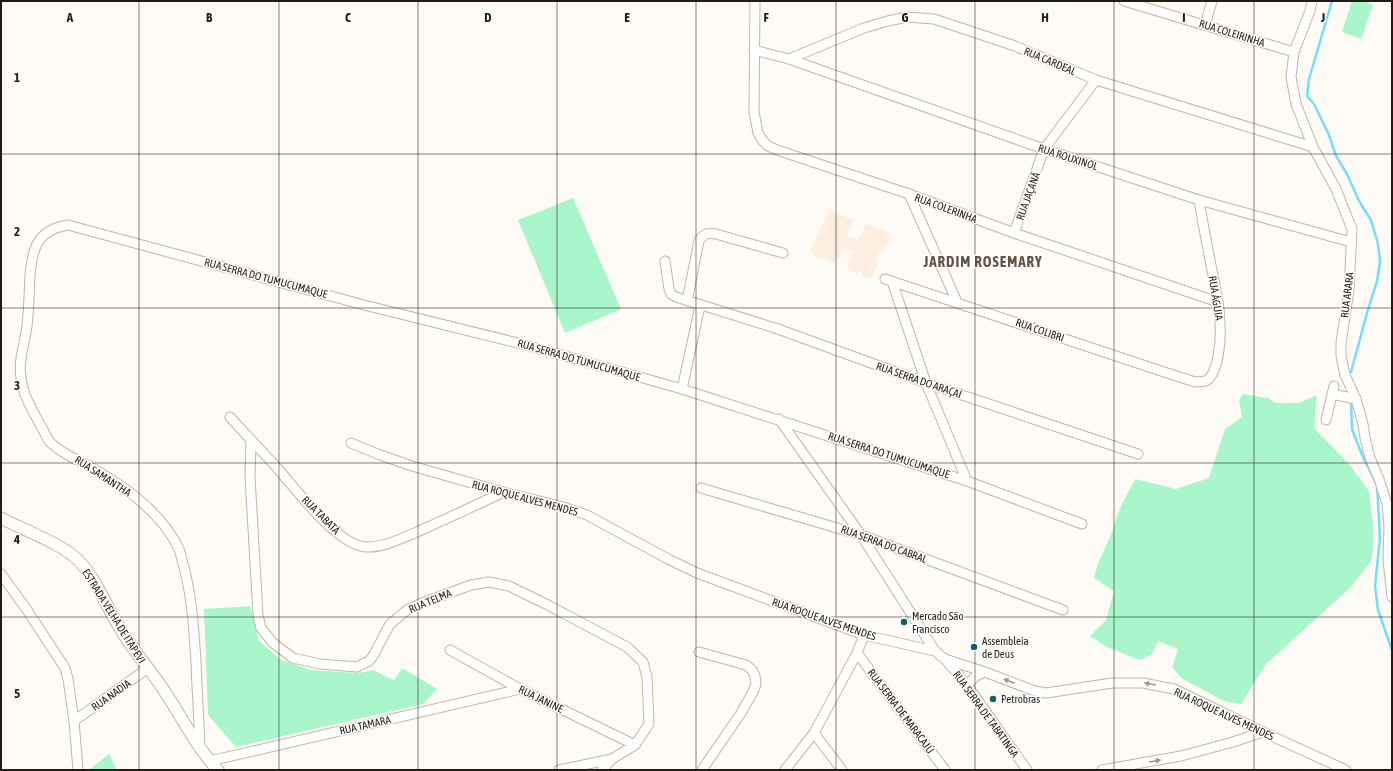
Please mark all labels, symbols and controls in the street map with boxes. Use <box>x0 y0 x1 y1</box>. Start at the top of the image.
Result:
text: A <box>66 10 74 25</box>
text: B <box>206 10 213 25</box>
text: C <box>345 10 351 25</box>
text: D <box>484 10 492 25</box>
text: E <box>624 10 630 25</box>
text: F <box>763 10 769 25</box>
text: G <box>902 10 909 25</box>
text: H <box>1041 10 1049 25</box>
text: I <box>1182 10 1186 25</box>
text: J <box>1320 10 1325 25</box>
street label: RUA COLEIRINHA <box>1198 17 1267 49</box>
street label: RUA CARDEAL <box>1022 45 1078 78</box>
text: 1 <box>14 70 20 85</box>
street label: RUA ROUXINOL <box>1037 142 1100 173</box>
street label: RUA JAÇANÃ <box>1014 170 1042 222</box>
street label: RUA COLERINHA <box>913 191 979 225</box>
text: 2 <box>14 224 20 239</box>
district label: JARDIM ROSEMARY <box>922 253 1043 270</box>
street label: RUA SERRA DO TUMUCUMAQUE <box>203 256 329 300</box>
street label: RUA ARARA <box>1338 271 1356 319</box>
street label: RUA ÁGUIA <box>1207 275 1226 322</box>
street label: RUA COLIBRI <box>1014 316 1066 344</box>
street label: RUA SERRA DO TUMUCUMAQUE <box>516 337 642 383</box>
street label: RUA SERRA DO ARAÇAÍ <box>875 360 963 400</box>
text: 3 <box>14 378 20 393</box>
street label: RUA SERRA DO TUMUCUMAQUE <box>827 430 952 480</box>
street label: RUA SAMANTHA <box>73 453 134 499</box>
street label: RUA ROQUE ALVES MENDES <box>471 478 580 518</box>
street label: RUA TABATÁ <box>300 494 343 537</box>
street label: RUA SERRA DO CABRAL <box>839 523 929 565</box>
text: 4 <box>13 532 20 547</box>
street label: ESTRADA VELHA DE ITAPEVI <box>80 567 148 665</box>
street label: RUA TELMA <box>407 586 454 615</box>
street label: RUA ROQUE ALVES MENDES <box>770 596 878 643</box>
place label: Mercado São Francisco <box>912 610 964 635</box>
marker: Mercado São Francisco <box>899 617 909 627</box>
place label: Assembleia de Deus <box>982 635 1029 660</box>
marker: Assembleia de Deus <box>969 642 979 652</box>
street label: RUA SERRA DE MARACAJÚ <box>865 666 937 756</box>
street label: RUA SERRA DE TABATINGA <box>951 669 1022 760</box>
street label: RUA NADIA <box>89 677 133 713</box>
one-way arrow <box>1003 678 1015 684</box>
one-way arrow <box>1144 681 1156 687</box>
street label: RUA JANINE <box>517 683 566 715</box>
text: 5 <box>14 686 20 701</box>
street label: RUA ROQUE ALVES MENDES <box>1172 686 1276 743</box>
place label: Petrobras <box>1001 693 1040 705</box>
marker: Petrobras <box>988 694 998 704</box>
street label: RUA TAMARA <box>338 713 392 737</box>
one-way arrow <box>1149 757 1161 763</box>

